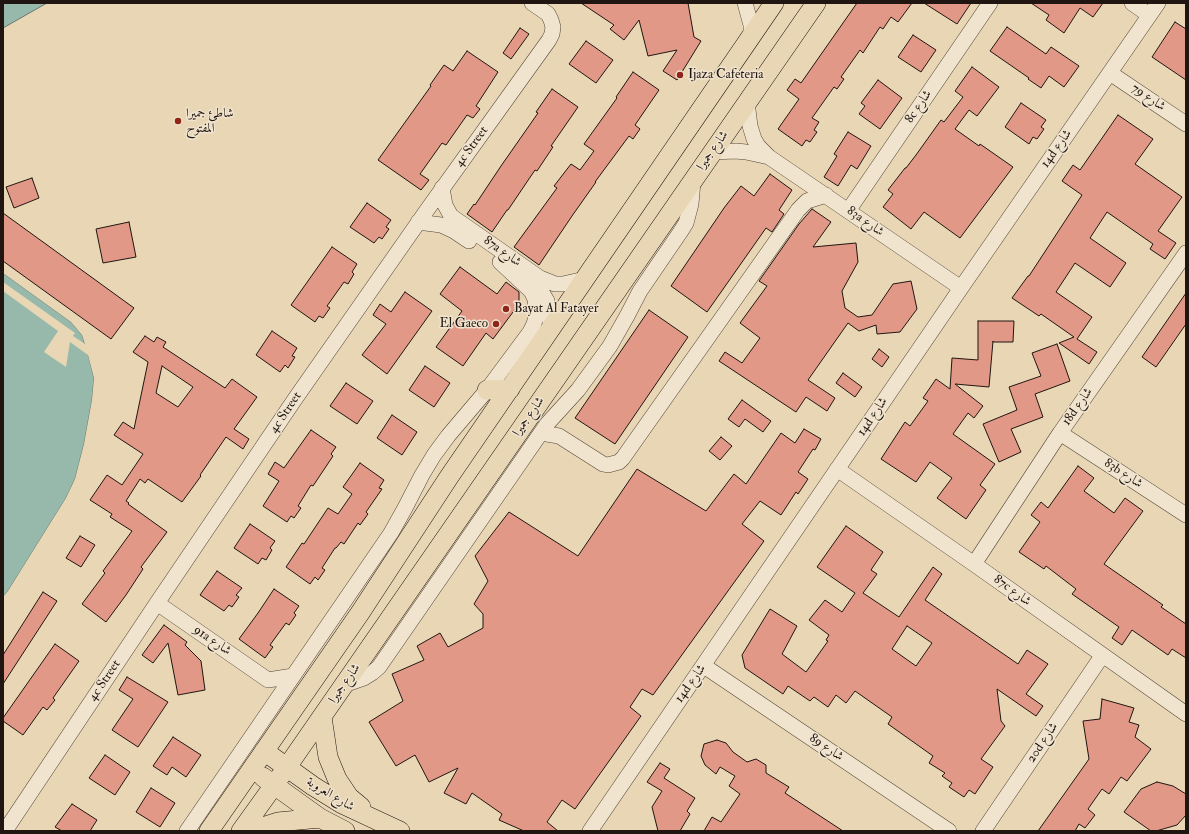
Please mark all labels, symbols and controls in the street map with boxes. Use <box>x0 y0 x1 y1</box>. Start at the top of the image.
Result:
place label: Ijaza Cafeteria <box>688 67 764 83</box>
marker: Ijaza Cafeteria <box>675 70 685 80</box>
street label: شارع 79 <box>1128 81 1168 115</box>
street label: 8c شارع <box>902 87 936 127</box>
place label: شاطئ جميرا المفتوح <box>186 106 234 137</box>
marker: شاطئ جميرا المفتوح <box>173 116 183 126</box>
street label: 4c Street <box>452 124 492 170</box>
street label: 14d شارع <box>1038 127 1076 171</box>
street label: شارع جميرا <box>694 128 732 174</box>
street label: 83a شارع <box>843 204 887 240</box>
street label: 87a شارع <box>480 233 524 271</box>
place label: Bayat Al Fatayer <box>514 301 599 317</box>
marker: Bayat Al Fatayer <box>501 304 511 314</box>
place label: El Gaeco <box>439 316 488 332</box>
marker: El Gaeco <box>491 319 501 329</box>
street label: 18d شارع <box>1059 385 1097 429</box>
street label: 4c Street <box>267 389 305 437</box>
street label: شارع جميرا <box>510 394 548 440</box>
street label: 14d شارع <box>854 395 892 439</box>
street label: 83b شارع <box>1101 456 1145 492</box>
street label: 87c شارع <box>990 572 1034 610</box>
street label: 91a شارع <box>190 623 234 659</box>
street label: 4c Street <box>86 657 124 705</box>
street label: شارع جميرا <box>326 661 364 707</box>
street label: 14d شارع <box>672 662 710 706</box>
street label: 20d شارع <box>1024 720 1062 766</box>
street label: شارع 89 <box>806 731 846 765</box>
street label: شارع العروبة <box>303 775 357 815</box>

